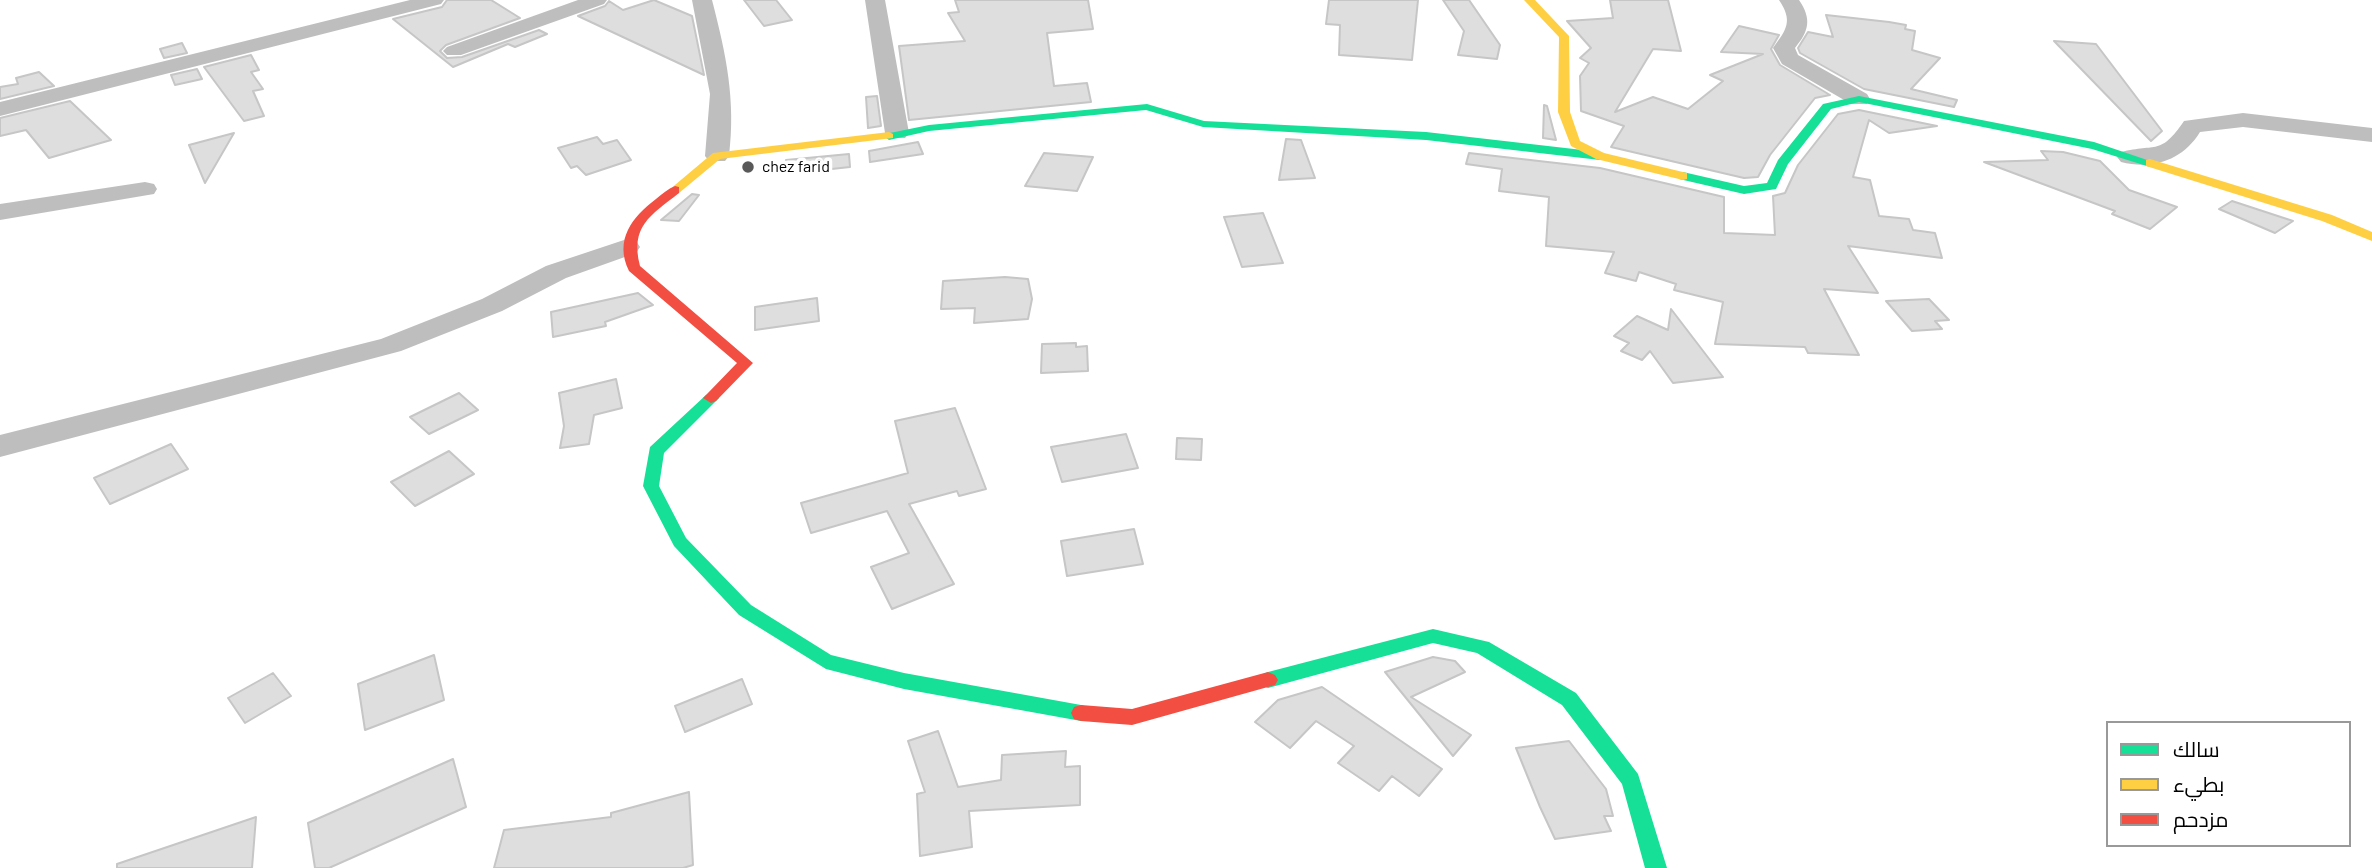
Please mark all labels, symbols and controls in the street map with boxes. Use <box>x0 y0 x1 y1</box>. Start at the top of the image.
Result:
place label: chez farid <box>762 157 830 177</box>
marker: chez farid <box>740 159 756 175</box>
legend <box>2106 721 2351 847</box>
text: سالك <box>2173 736 2220 761</box>
text: بطيء <box>2173 771 2224 796</box>
text: مزدحم <box>2173 806 2228 831</box>

